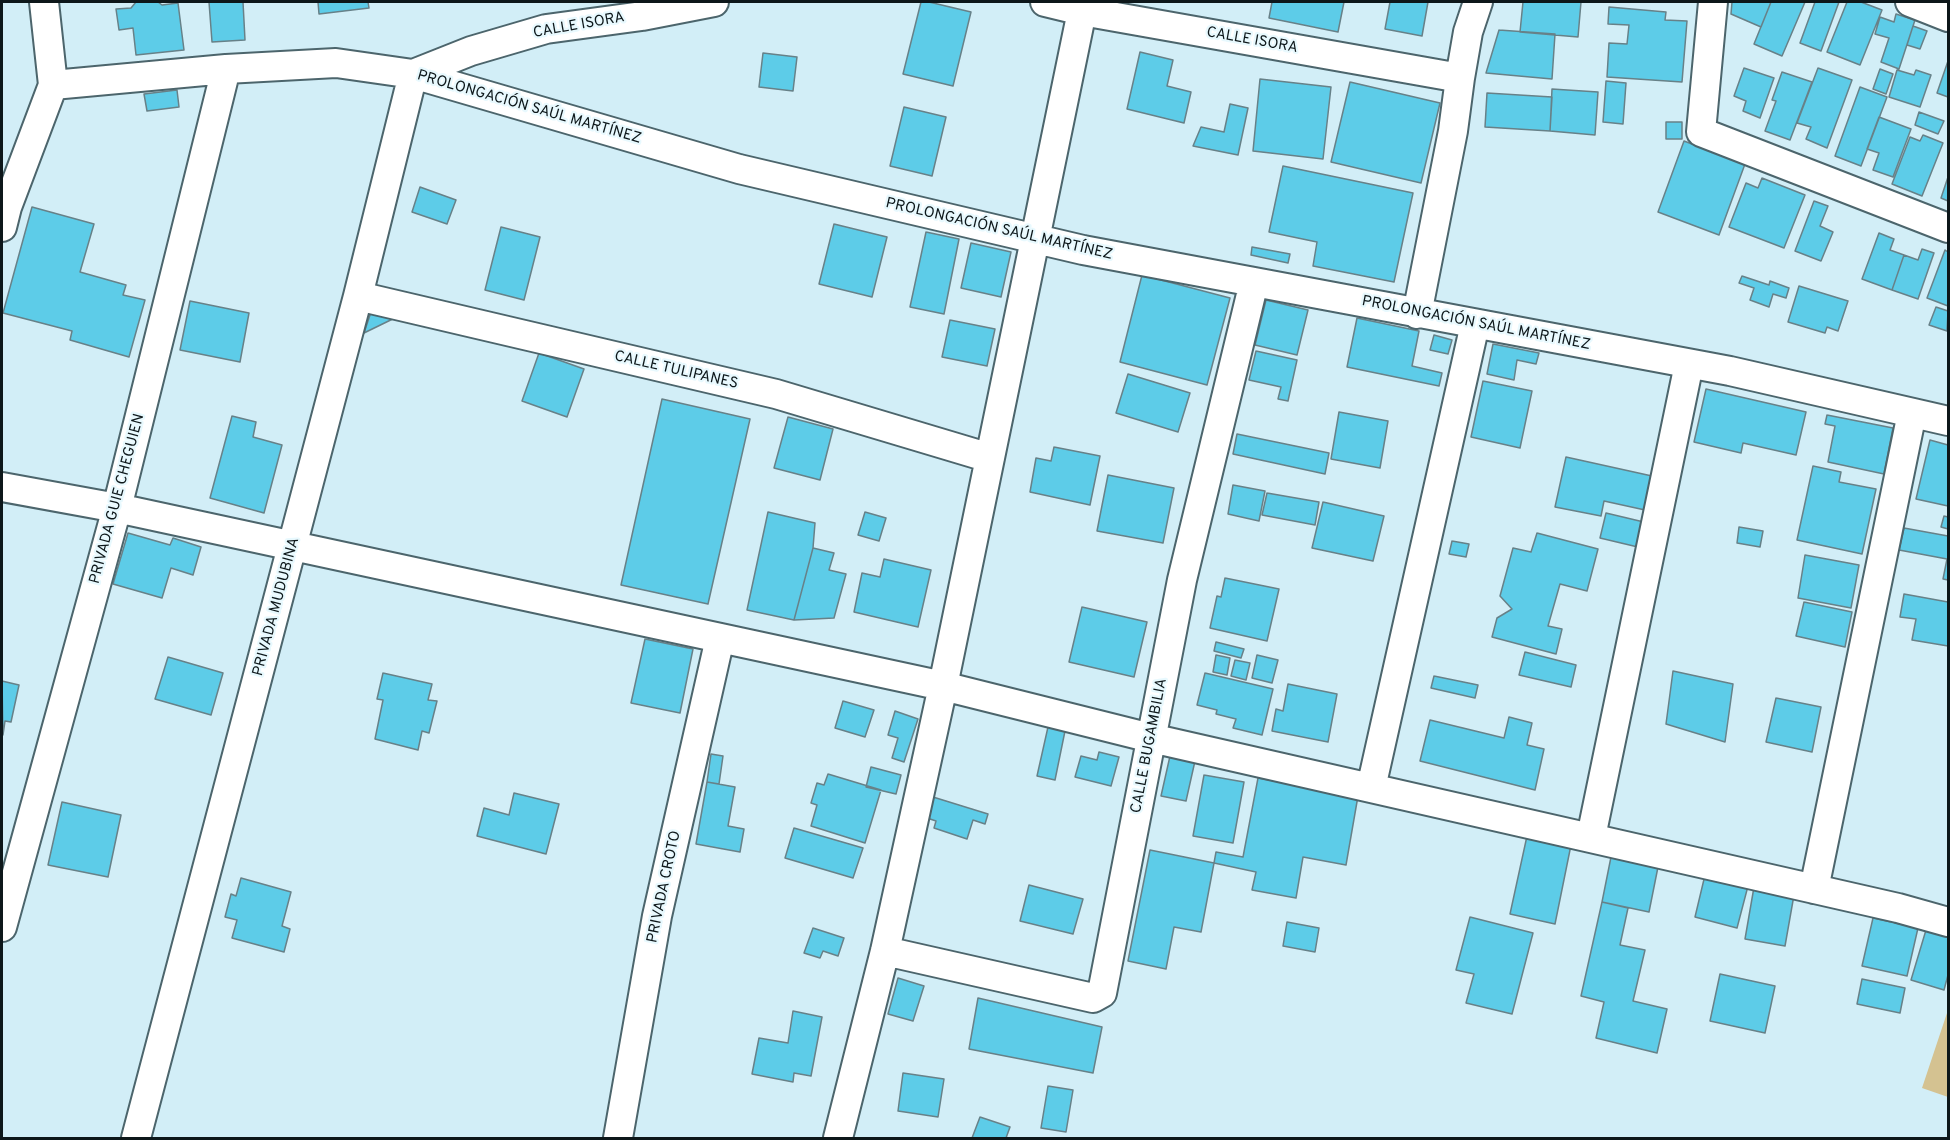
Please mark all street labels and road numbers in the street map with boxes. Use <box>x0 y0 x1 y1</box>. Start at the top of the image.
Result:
street label: CALLE ISORA <box>532 9 626 43</box>
street label: CALLE ISORA <box>1205 24 1299 58</box>
street label: PROLONGACIÓN SAÚL MARTÍNEZ <box>415 67 643 149</box>
street label: PROLONGACIÓN SAÚL MARTÍNEZ <box>884 195 1114 265</box>
street label: PROLONGACIÓN SAÚL MARTÍNEZ <box>1360 293 1592 355</box>
street label: CALLE TULIPANES <box>612 348 740 394</box>
street label: PRIVADA GUIE CHEGUIEN <box>87 412 149 586</box>
street label: PRIVADA MUDUBINA <box>250 536 304 678</box>
street label: CALLE BUGAMBILIA <box>1128 677 1172 815</box>
street label: PRIVADA CROTO <box>644 829 686 945</box>

